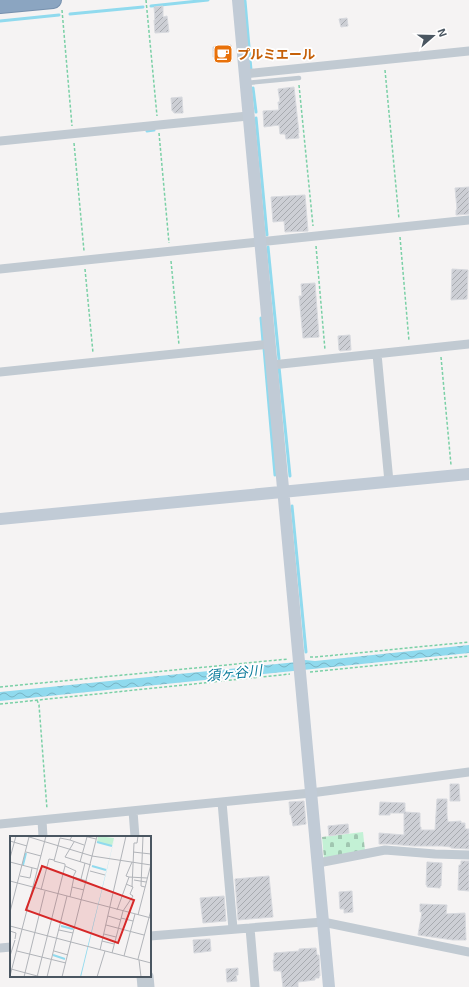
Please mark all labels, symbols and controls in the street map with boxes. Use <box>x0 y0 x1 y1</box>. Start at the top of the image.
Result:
north arrow <box>413 16 453 56</box>
text: N <box>435 26 450 38</box>
cafe icon: プルミエール <box>212 43 234 65</box>
place label: プルミエール <box>237 46 315 62</box>
water label: 須ヶ谷川 <box>205 661 265 684</box>
inset map <box>10 836 151 977</box>

